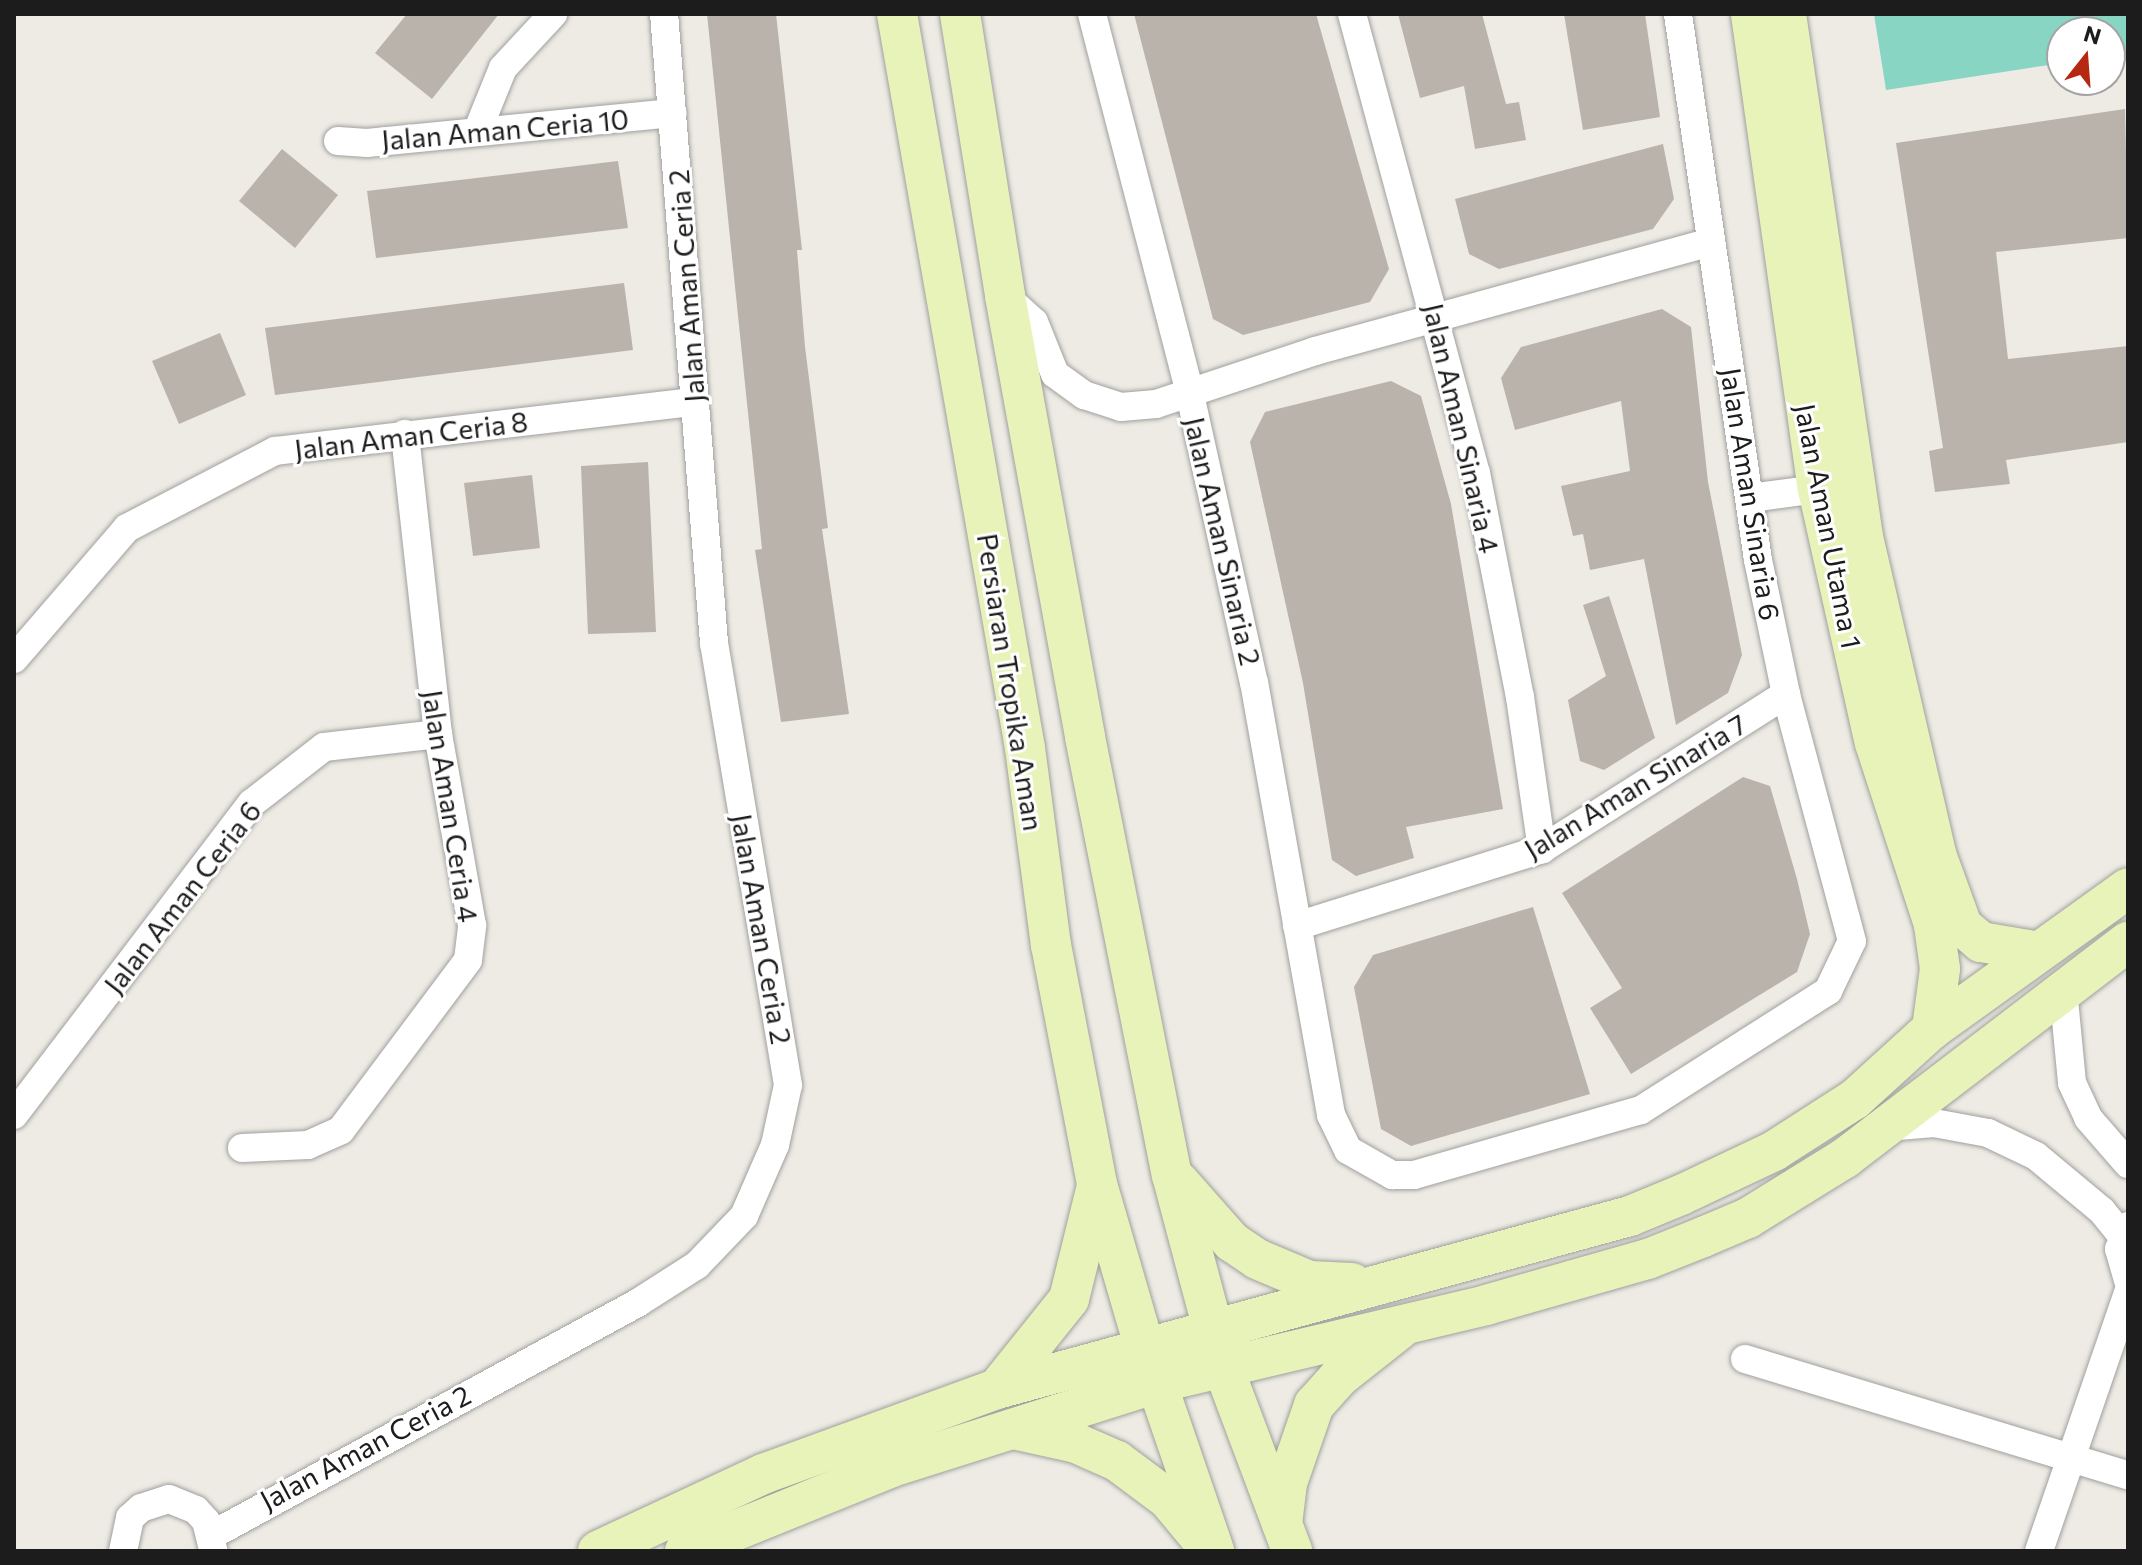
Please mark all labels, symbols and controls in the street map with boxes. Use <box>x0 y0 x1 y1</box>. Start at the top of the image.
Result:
north arrow <box>2046 16 2126 96</box>
text: N <box>2081 19 2104 50</box>
street label: Jalan Aman Ceria 10 <box>380 101 630 157</box>
street label: Jalan Aman Ceria 2 <box>661 168 711 404</box>
street label: Jalan Aman Sinaria 4 <box>1417 300 1507 556</box>
street label: Jalan Aman Sinaria 6 <box>1714 365 1788 623</box>
street label: Jalan Aman Utama 1 <box>1789 401 1869 651</box>
street label: Jalan Aman Ceria 8 <box>292 404 530 466</box>
street label: Jalan Aman Sinaria 2 <box>1178 413 1268 669</box>
street label: Persiaran Tropika Aman <box>971 531 1051 833</box>
street label: Jalan Aman Ceria 4 <box>416 687 486 925</box>
street label: Jalan Aman Sinaria 7 <box>1518 706 1752 866</box>
street label: Jalan Aman Ceria 6 <box>96 794 268 1000</box>
street label: Jalan Aman Ceria 2 <box>725 811 799 1047</box>
street label: Jalan Aman Ceria 2 <box>254 1377 476 1517</box>

